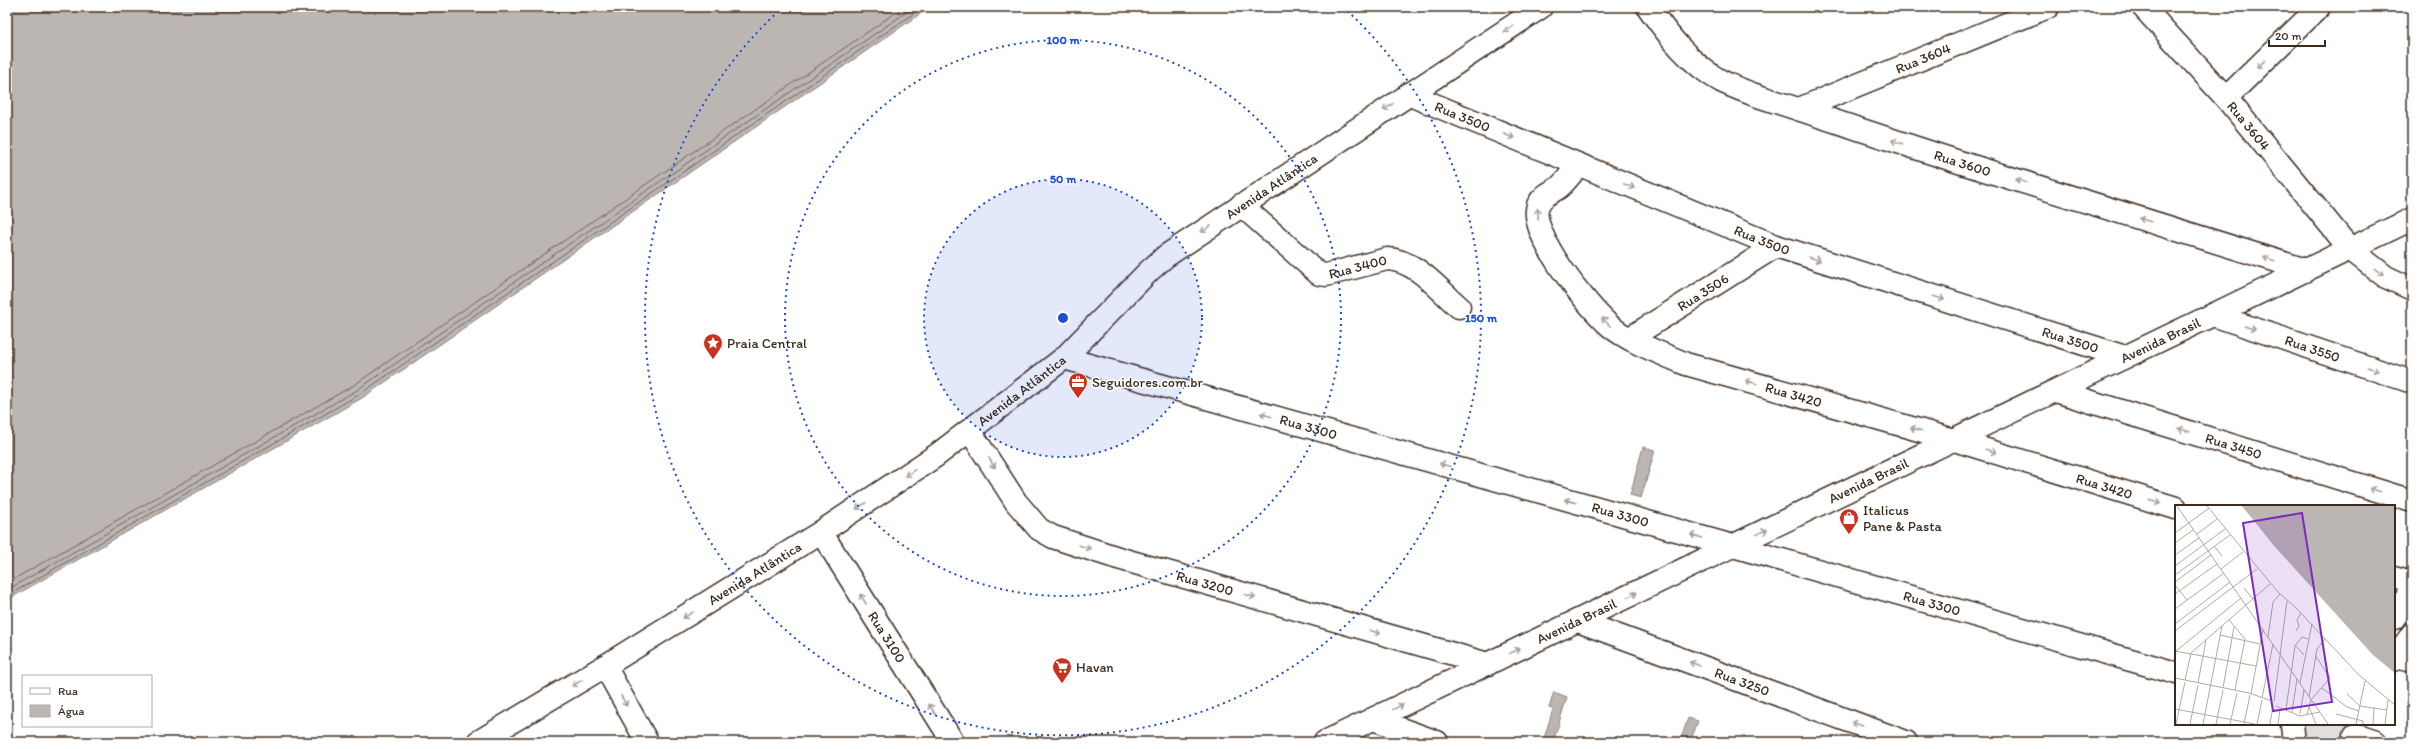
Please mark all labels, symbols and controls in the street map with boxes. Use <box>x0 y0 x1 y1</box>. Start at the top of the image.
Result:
scale bar <box>2269 22 2325 48</box>
one-way arrow <box>1504 25 1515 33</box>
text: 20 m <box>2275 29 2302 43</box>
text: 100 m <box>1046 33 1080 47</box>
street label: Rua 3604 <box>1893 40 1954 78</box>
one-way arrow <box>2256 59 2266 68</box>
street label: Rua 3500 <box>1432 98 1493 136</box>
street label: Rua 3604 <box>2223 98 2274 154</box>
one-way arrow <box>1382 104 1394 112</box>
one-way arrow <box>1502 132 1514 140</box>
one-way arrow <box>1891 137 1903 145</box>
street label: Rua 3600 <box>1932 146 1993 180</box>
street label: Avenida Atlântica <box>1223 150 1321 223</box>
text: 50 m <box>1050 172 1077 186</box>
one-way arrow <box>2015 177 2028 184</box>
one-way arrow <box>1623 182 1635 190</box>
one-way arrow <box>1535 208 1542 221</box>
one-way arrow <box>2139 216 2152 223</box>
street label: Rua 3500 <box>1732 222 1792 259</box>
one-way arrow <box>1200 225 1211 233</box>
street label: Rua 3400 <box>1327 251 1389 283</box>
one-way arrow <box>2263 255 2276 262</box>
one-way arrow <box>1808 256 1821 263</box>
one-way arrow <box>2374 268 2385 276</box>
street label: Rua 3506 <box>1674 270 1732 315</box>
one-way arrow <box>1932 295 1945 302</box>
centre of rings <box>1056 311 1070 325</box>
text: 150 m <box>1465 311 1498 325</box>
street label: Avenida Brasil <box>2118 314 2203 367</box>
one-way arrow <box>1601 317 1611 327</box>
street label: Rua 3500 <box>2040 323 2101 357</box>
one-way arrow <box>2244 325 2257 332</box>
place icon: Praia Central <box>702 332 724 360</box>
street label: Rua 3550 <box>2283 332 2342 366</box>
place label: Praia Central <box>727 335 807 352</box>
street label: Avenida Atlântica <box>974 352 1070 430</box>
one-way arrow <box>2367 366 2379 374</box>
office icon: Seguidores.com.br <box>1067 371 1089 399</box>
place label: Seguidores.com.br <box>1092 374 1203 391</box>
one-way arrow <box>1744 378 1757 385</box>
street label: Rua 3420 <box>1763 379 1824 411</box>
one-way arrow <box>1260 411 1273 418</box>
street label: Rua 3300 <box>1278 411 1339 443</box>
one-way arrow <box>1910 425 1923 432</box>
one-way arrow <box>2177 426 2190 433</box>
street label: Rua 3450 <box>2203 430 2264 463</box>
one-way arrow <box>1985 448 1997 456</box>
street label: Avenida Brasil <box>1826 455 1911 507</box>
one-way arrow <box>988 458 996 469</box>
one-way arrow <box>1439 461 1452 469</box>
one-way arrow <box>905 469 916 477</box>
street label: Rua 3420 <box>2074 470 2135 503</box>
one-way arrow <box>2368 486 2381 493</box>
one-way arrow <box>1564 496 1577 504</box>
street label: Rua 3300 <box>1590 499 1651 531</box>
one-way arrow <box>2149 499 2162 506</box>
one-way arrow <box>856 502 867 510</box>
place label: Italicus Pane & Pasta <box>1863 502 1942 535</box>
inset map <box>2175 505 2395 725</box>
shop icon: Italicus Pane & Pasta <box>1838 507 1860 535</box>
one-way arrow <box>1756 528 1768 535</box>
one-way arrow <box>1689 532 1702 539</box>
street label: Avenida Atlântica <box>705 538 805 609</box>
one-way arrow <box>1078 544 1091 551</box>
street label: Rua 3200 <box>1174 567 1235 600</box>
street label: Rua 3300 <box>1901 587 1962 620</box>
one-way arrow <box>1626 591 1638 598</box>
one-way arrow <box>1243 593 1256 600</box>
one-way arrow <box>859 594 867 605</box>
street label: Avenida Brasil <box>1534 595 1619 648</box>
street label: Rua 3100 <box>864 608 909 666</box>
one-way arrow <box>683 611 694 619</box>
one-way arrow <box>1368 629 1381 636</box>
one-way arrow <box>1509 647 1521 654</box>
supermarket icon: Havan <box>1051 656 1073 684</box>
place label: Havan <box>1076 659 1114 676</box>
one-way arrow <box>1689 660 1702 667</box>
street label: Rua 3250 <box>1712 664 1772 700</box>
legend <box>22 675 152 727</box>
one-way arrow <box>571 679 583 687</box>
text: Rua <box>58 684 78 698</box>
one-way arrow <box>621 695 628 707</box>
one-way arrow <box>1392 703 1404 710</box>
text: Água <box>58 704 84 718</box>
one-way arrow <box>928 704 936 715</box>
one-way arrow <box>1851 719 1863 727</box>

